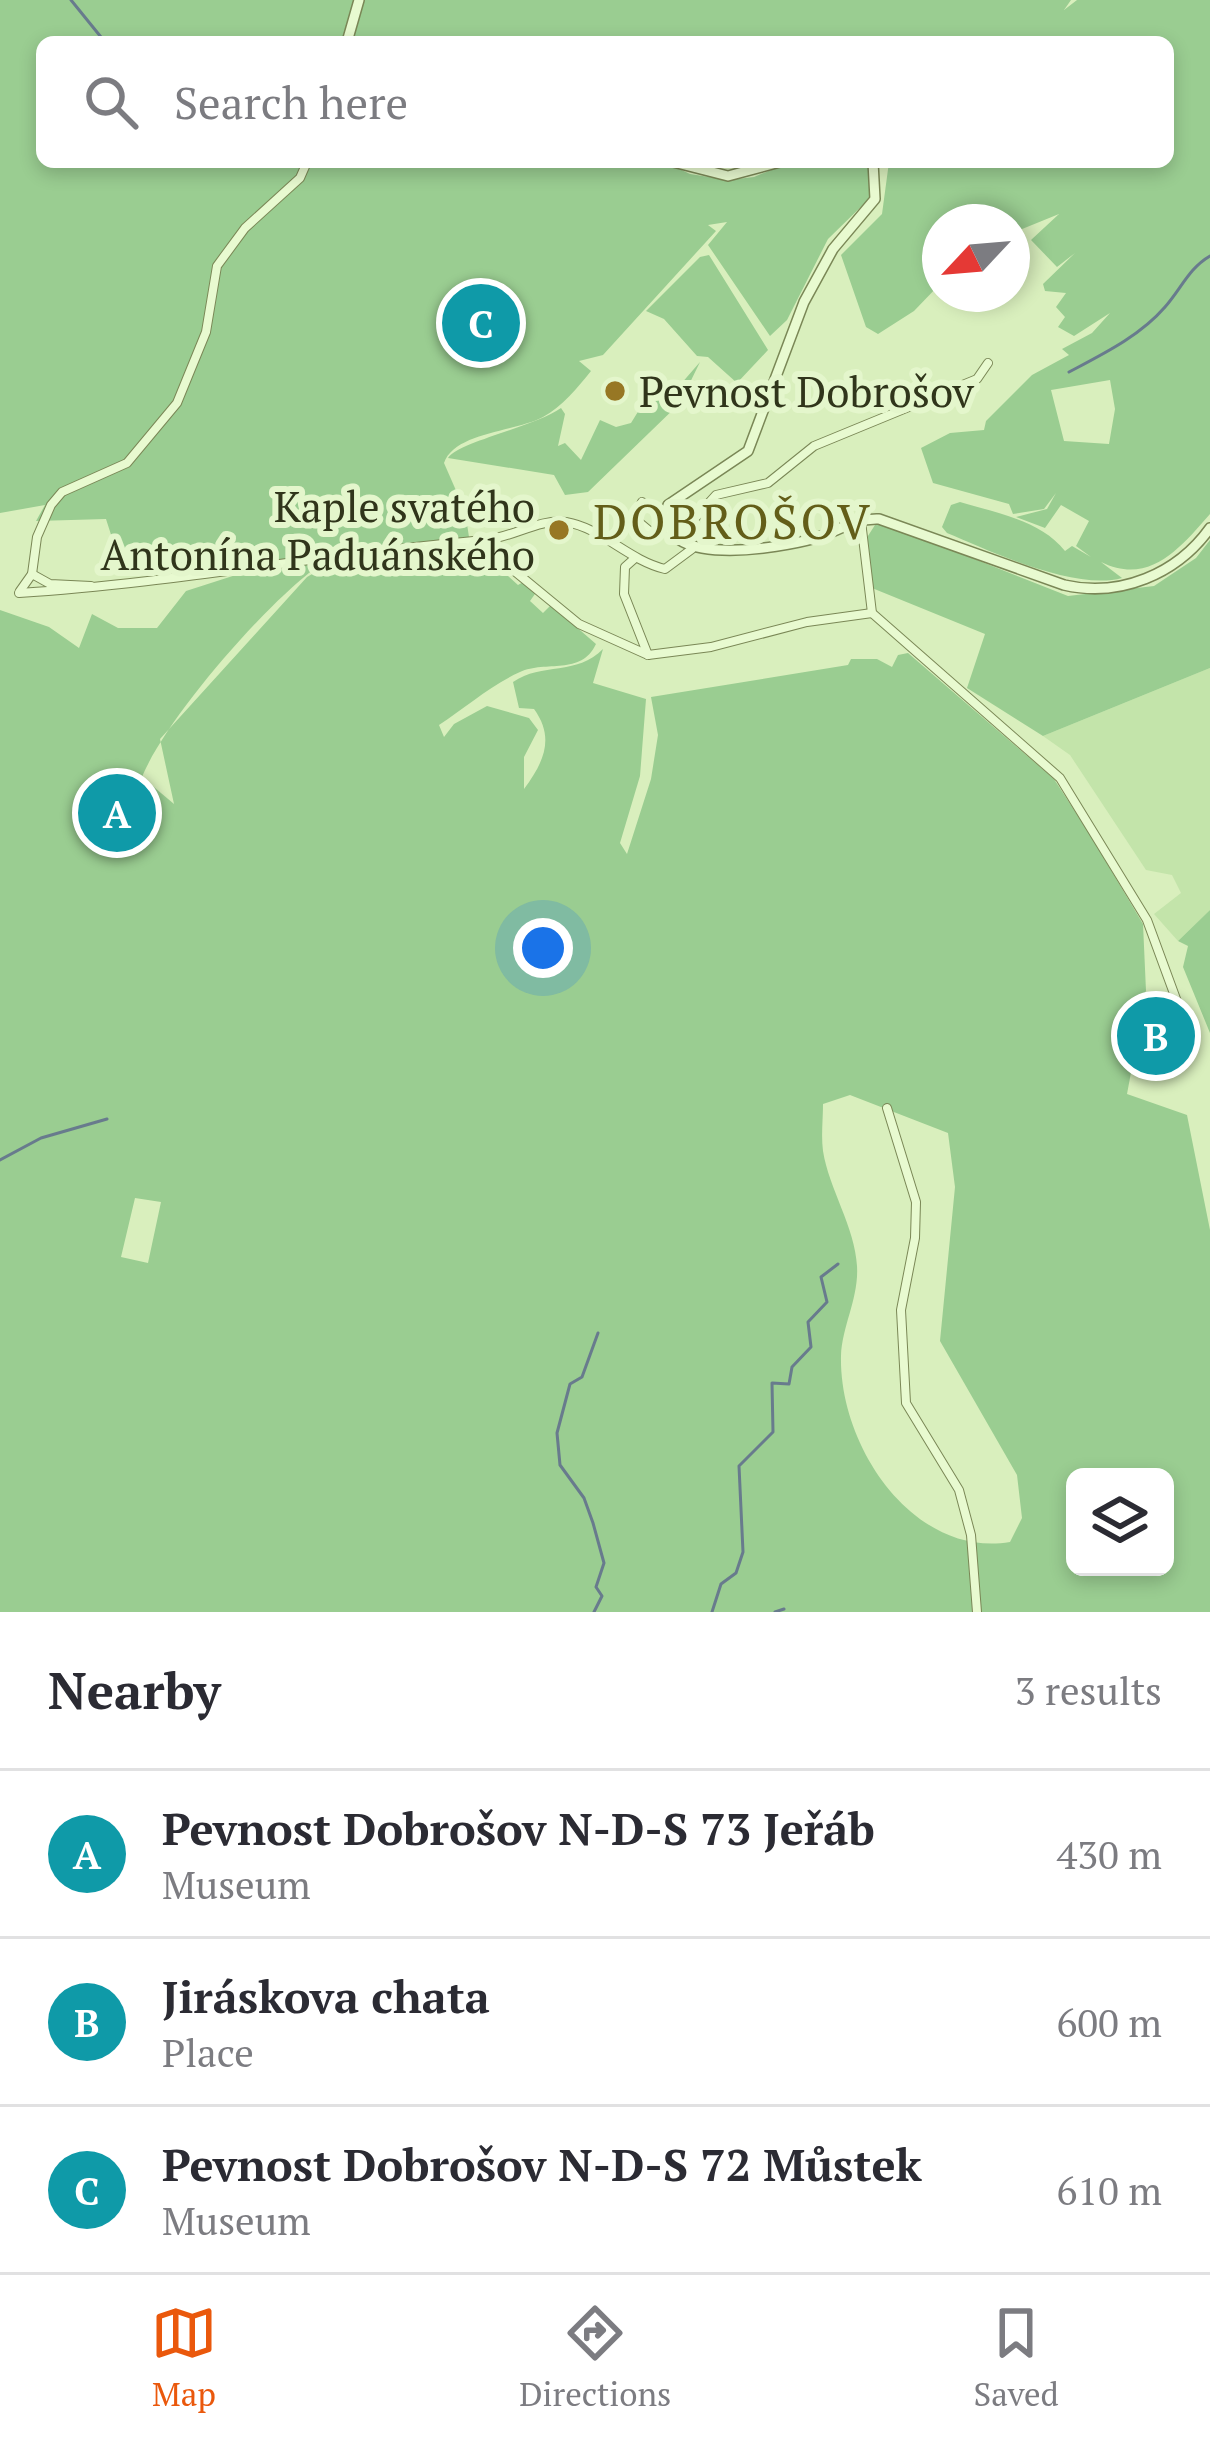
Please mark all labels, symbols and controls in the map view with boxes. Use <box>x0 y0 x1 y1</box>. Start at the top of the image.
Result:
search box <box>36 36 1174 168</box>
icon: search <box>78 69 144 135</box>
text: Search here <box>174 72 408 132</box>
north arrow <box>922 204 1030 312</box>
pin: C <box>442 278 520 368</box>
place label: Pevnost Dobrošov <box>639 363 974 419</box>
marker: Pevnost Dobrošov <box>602 378 628 404</box>
place label: Kaple svatého Antonína Paduánského <box>100 478 535 582</box>
district label: DOBROŠOV <box>593 489 873 553</box>
marker: Kaple svatého Antonína Paduánského <box>546 517 572 543</box>
pin: A <box>78 768 156 858</box>
your location <box>513 918 573 978</box>
pin: B <box>1117 991 1195 1081</box>
map controls <box>1066 1468 1174 1576</box>
button: layers <box>1066 1468 1174 1576</box>
text: Nearby <box>48 1656 221 1724</box>
text: 3 results <box>1015 1664 1162 1716</box>
text: Pevnost Dobrošov N-D-S 73 Jeřáb <box>162 1798 875 1858</box>
text: A <box>73 1828 101 1880</box>
text: 430 m <box>1057 1828 1162 1880</box>
text: Museum <box>162 1858 311 1910</box>
text: Jiráskova chata <box>162 1966 490 2026</box>
text: B <box>74 1996 100 2048</box>
text: 600 m <box>1057 1996 1162 2048</box>
text: Place <box>162 2026 254 2078</box>
text: Pevnost Dobrošov N-D-S 72 Můstek <box>162 2134 922 2194</box>
text: C <box>74 2164 100 2216</box>
text: 610 m <box>1057 2164 1162 2216</box>
text: Museum <box>162 2194 311 2246</box>
tab: Map <box>151 2300 217 2415</box>
tab: Directions <box>519 2300 671 2415</box>
tab: Saved <box>974 2300 1059 2415</box>

